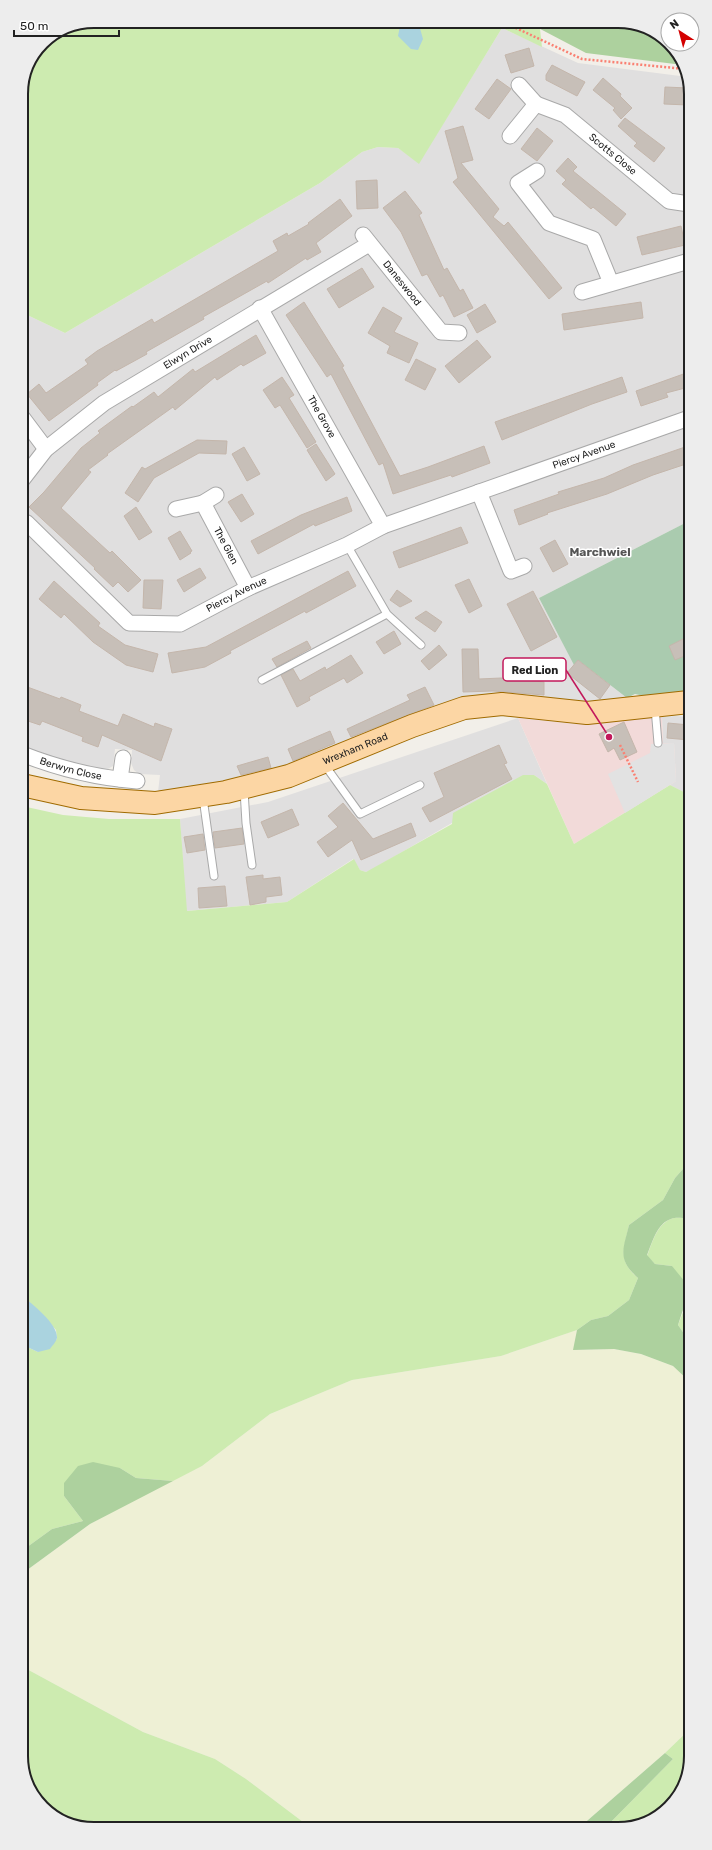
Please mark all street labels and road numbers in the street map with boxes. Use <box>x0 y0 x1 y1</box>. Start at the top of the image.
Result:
street label: Scotts Close <box>586 131 639 178</box>
street label: Daneswood <box>380 258 424 308</box>
street label: Elwyn Drive <box>161 333 215 372</box>
street label: The Grove <box>305 394 338 441</box>
street label: Piercy Avenue <box>551 438 618 472</box>
street label: The Glen <box>211 525 240 567</box>
street label: Piercy Avenue <box>204 574 269 615</box>
street label: Wrexham Road <box>321 730 390 768</box>
street label: Berwyn Close <box>38 755 103 783</box>

